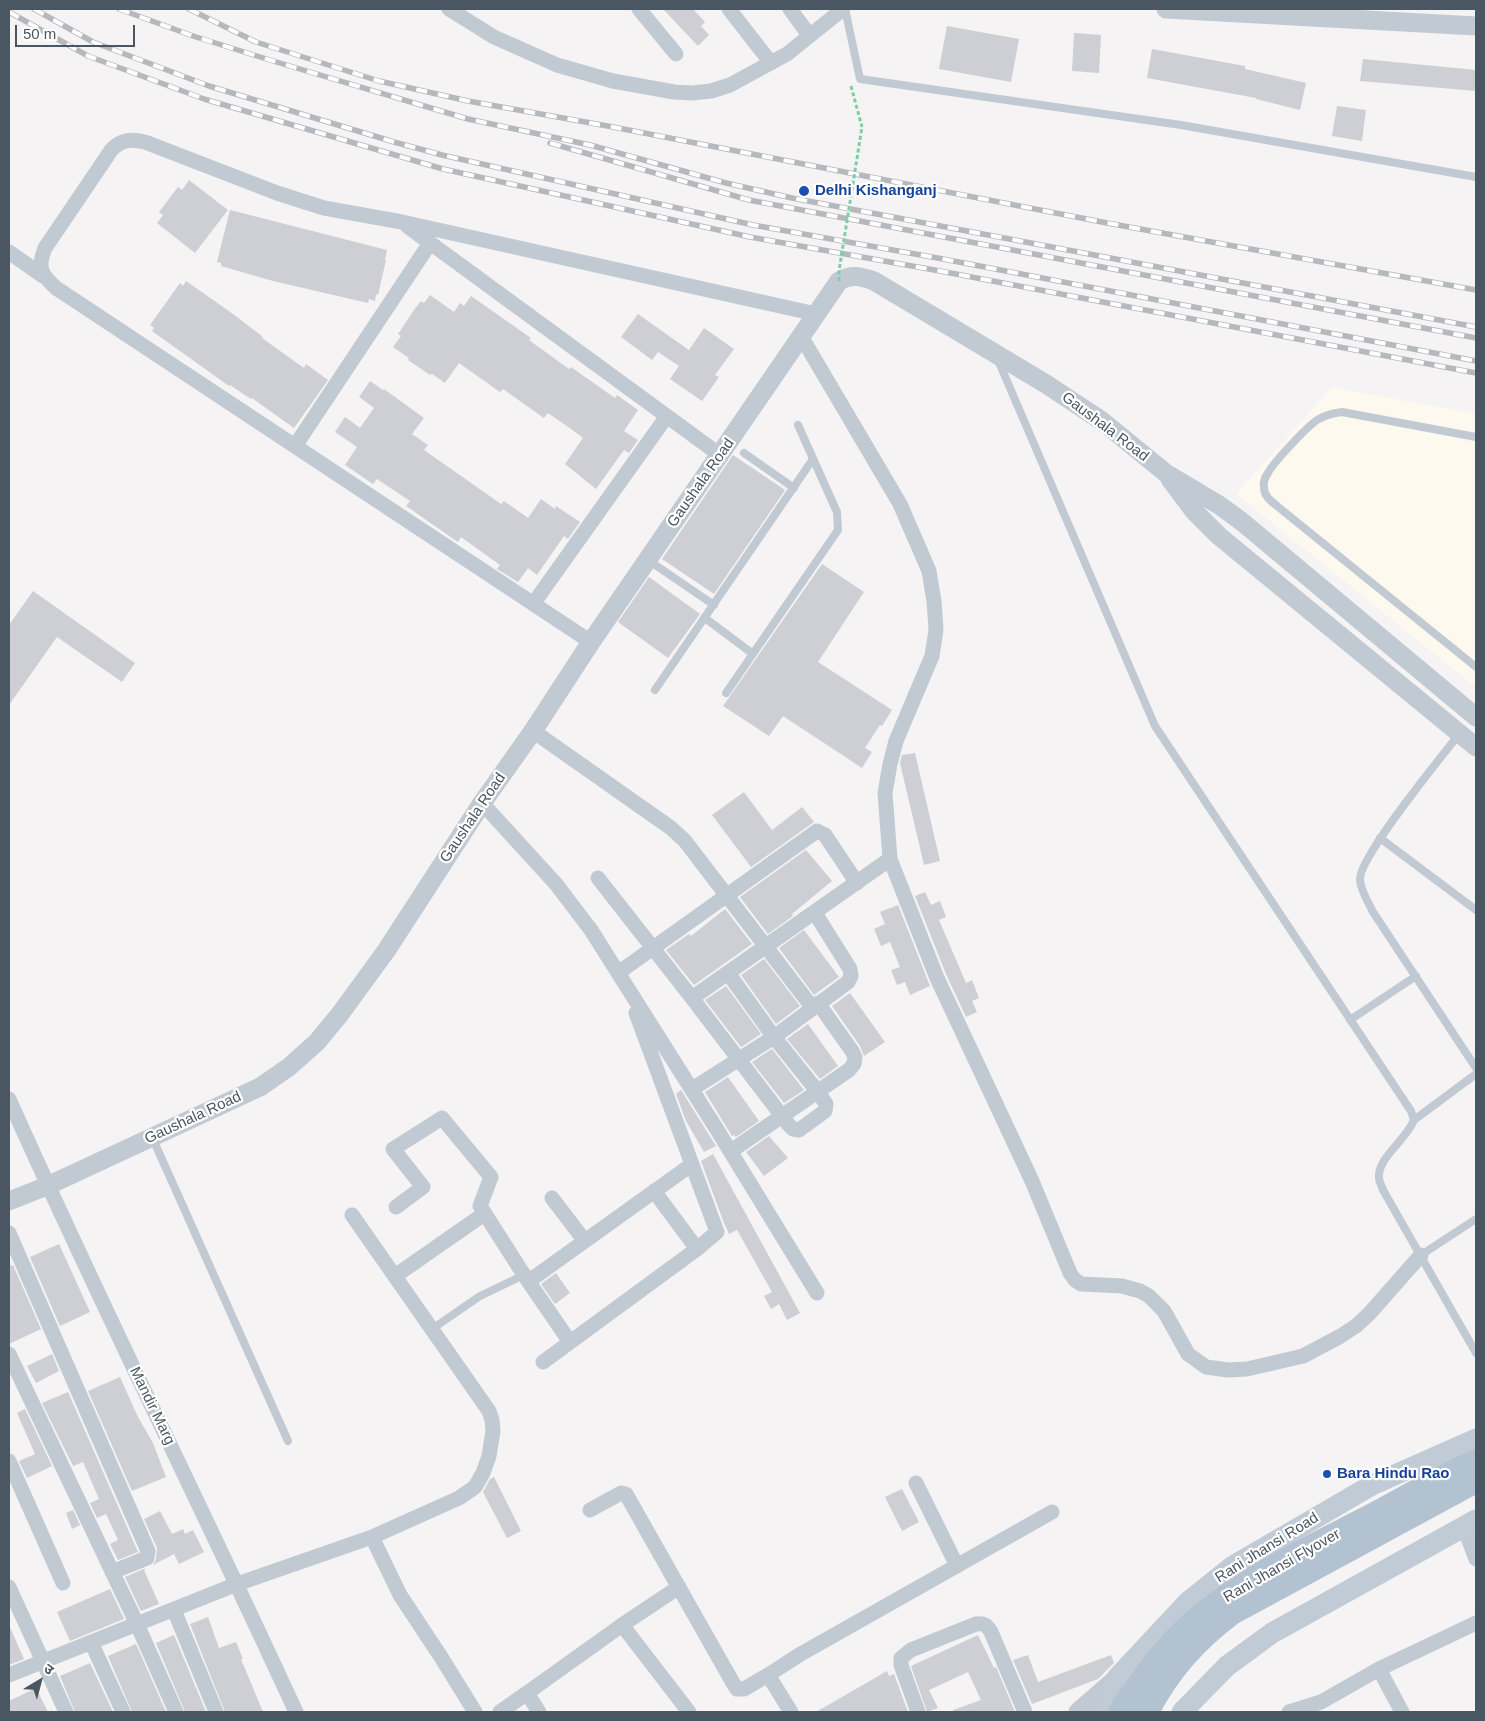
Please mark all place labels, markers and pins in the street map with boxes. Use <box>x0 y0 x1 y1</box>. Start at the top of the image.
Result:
place label: Delhi Kishanganj <box>815 182 937 200</box>
marker: Delhi Kishanganj <box>797 184 811 198</box>
place label: Bara Hindu Rao <box>1337 1465 1450 1483</box>
marker: Bara Hindu Rao <box>1321 1468 1333 1480</box>

